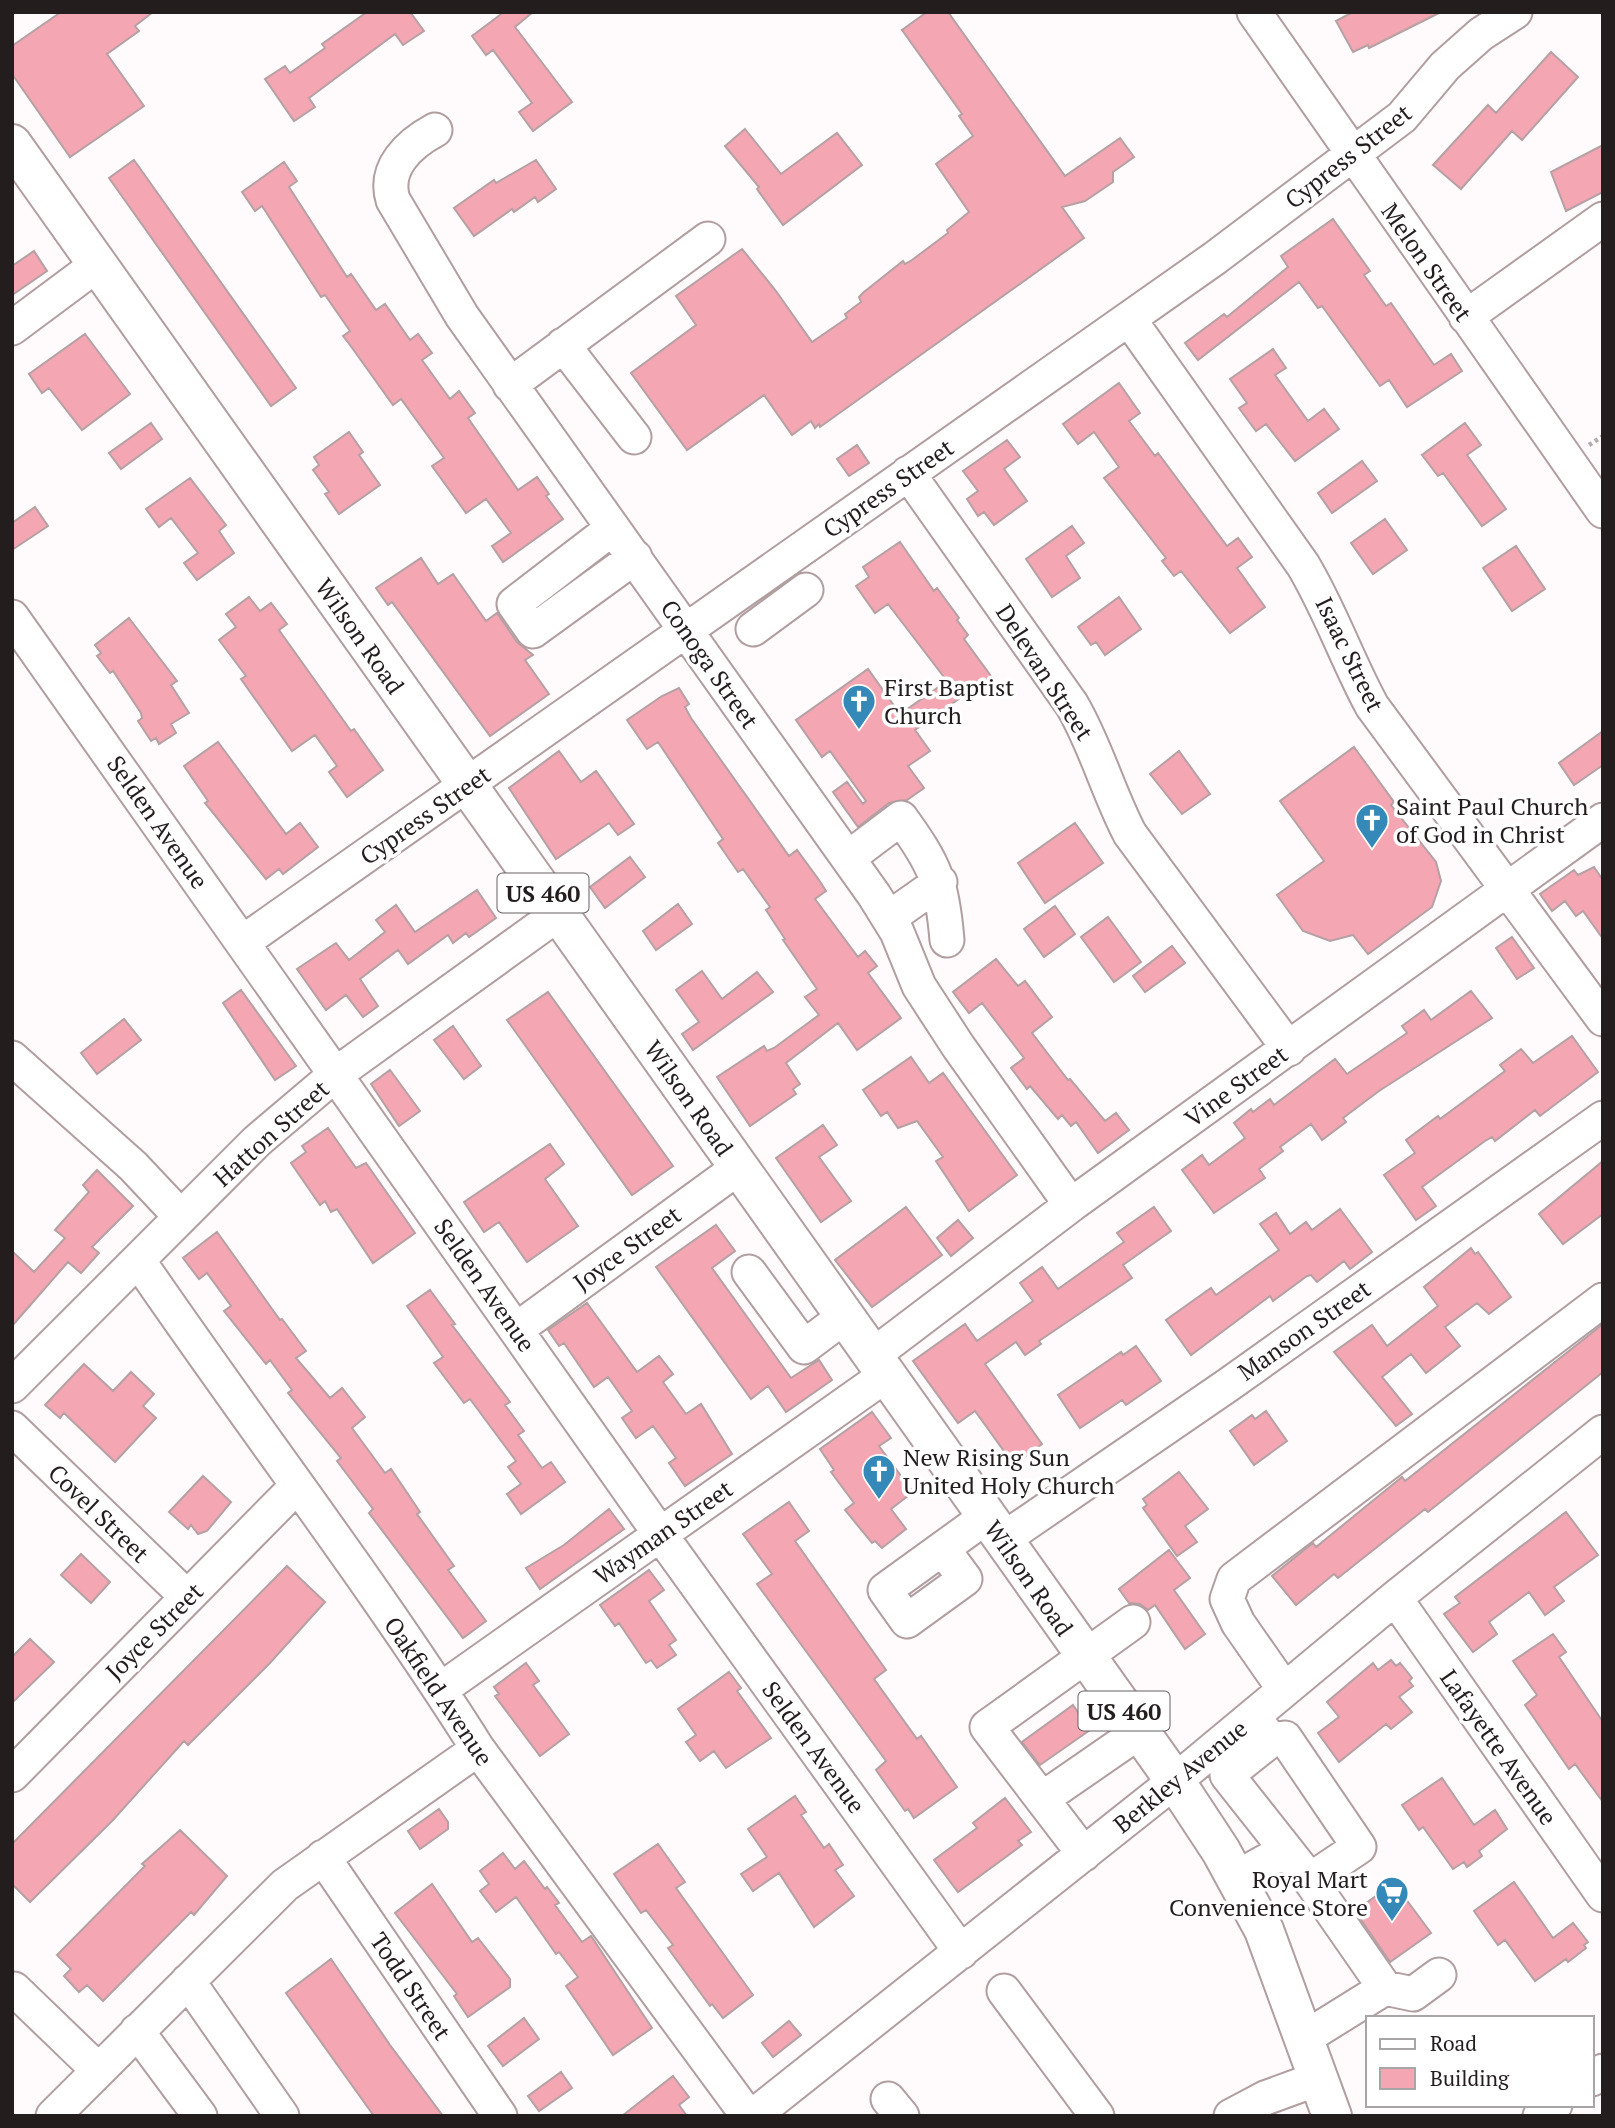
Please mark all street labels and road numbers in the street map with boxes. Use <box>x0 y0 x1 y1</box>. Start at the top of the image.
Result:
street label: Cypress Street <box>1278 96 1418 216</box>
street label: Melon Street <box>1374 197 1480 328</box>
street label: Cypress Street <box>816 431 960 545</box>
street label: Wilson Road <box>308 572 412 700</box>
street label: Isaac Street <box>1308 591 1392 717</box>
street label: Conoga Street <box>654 593 766 735</box>
street label: Delevan Street <box>989 598 1101 746</box>
street label: Selden Avenue <box>100 749 216 895</box>
street label: Cypress Street <box>353 758 497 872</box>
road number: US 460 <box>498 874 588 912</box>
street label: Wilson Road <box>637 1034 741 1162</box>
street label: Vine Street <box>1178 1038 1294 1134</box>
street label: Hatton Street <box>206 1073 336 1193</box>
street label: Joyce Street <box>567 1198 687 1298</box>
street label: Selden Avenue <box>427 1212 543 1358</box>
street label: Manson Street <box>1231 1272 1377 1388</box>
street label: Covel Street <box>42 1457 156 1569</box>
street label: Wayman Street <box>587 1472 739 1592</box>
street label: Wilson Road <box>977 1514 1081 1642</box>
street label: Joyce Street <box>98 1575 210 1687</box>
street label: Oakfield Avenue <box>377 1610 501 1772</box>
street label: Lafayette Avenue <box>1433 1663 1565 1831</box>
street label: Selden Avenue <box>755 1675 873 1819</box>
road number: US 460 <box>1078 1692 1170 1730</box>
street label: Berkley Avenue <box>1106 1712 1254 1840</box>
street label: Todd Street <box>363 1926 459 2046</box>

